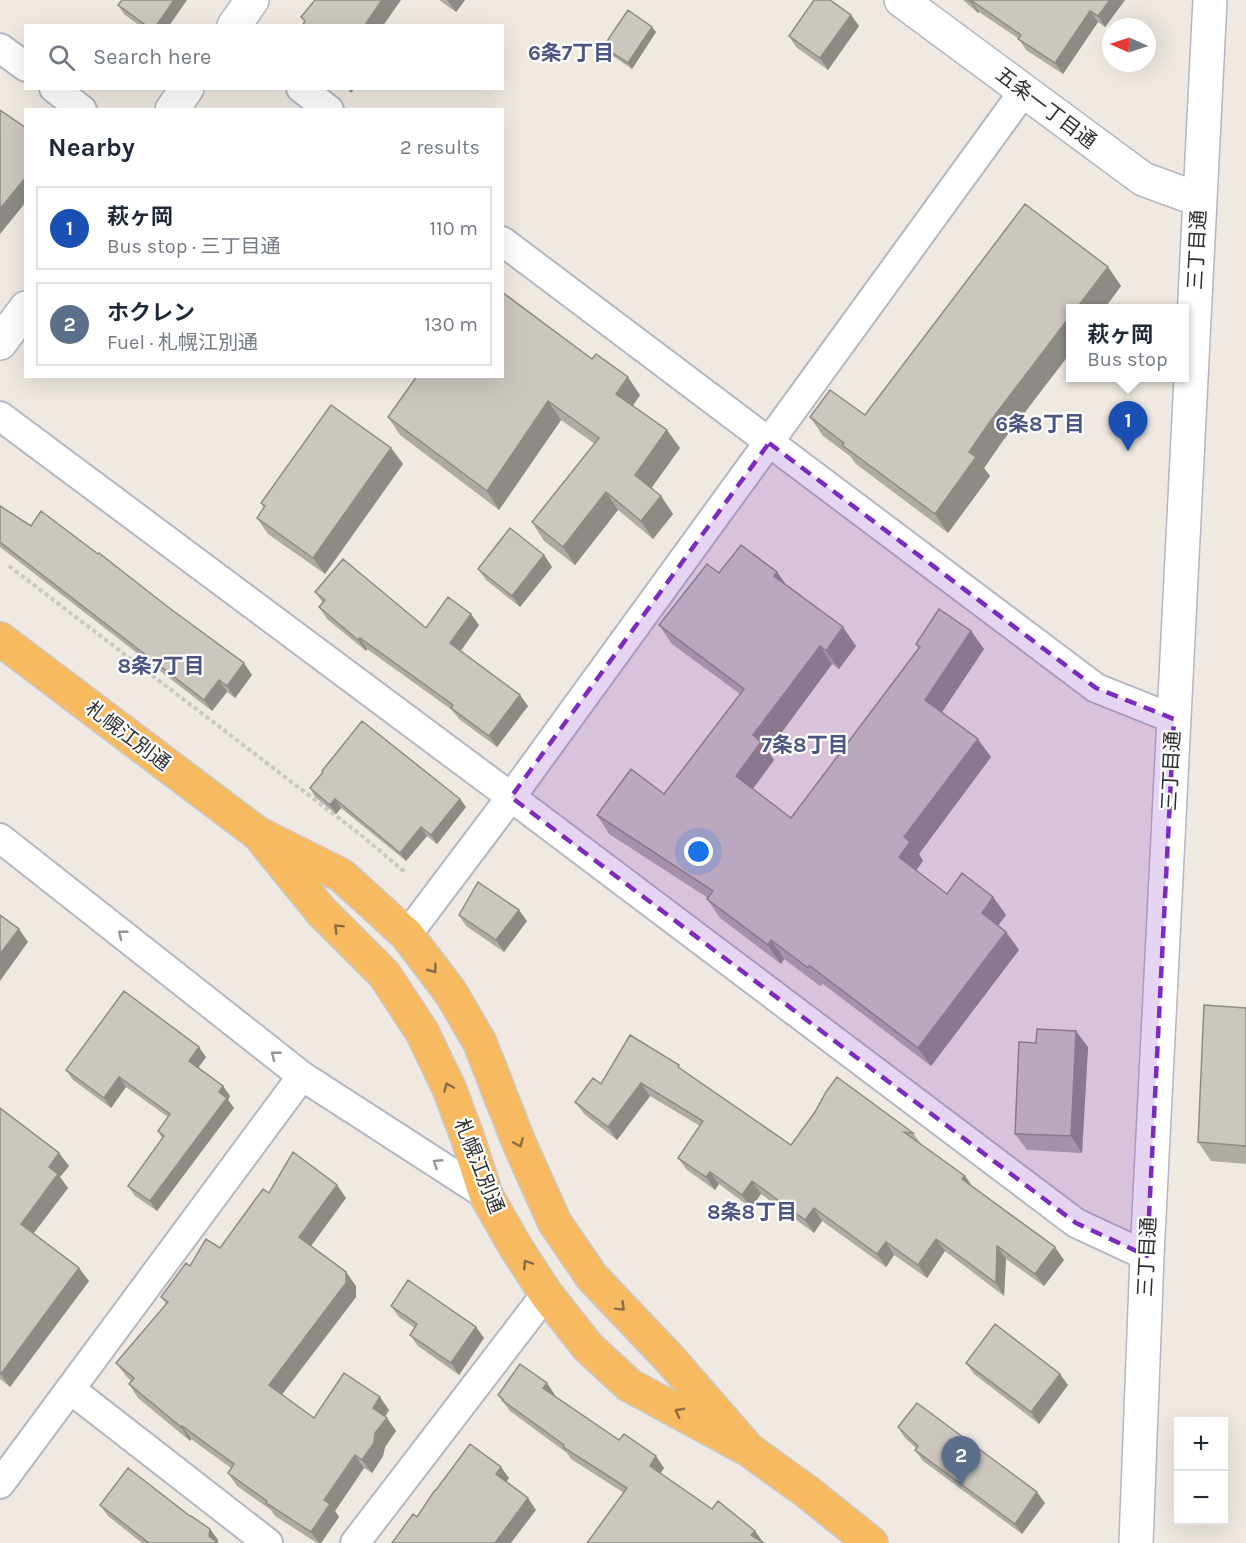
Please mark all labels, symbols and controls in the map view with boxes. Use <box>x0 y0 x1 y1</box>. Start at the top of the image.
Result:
north arrow <box>1102 18 1156 72</box>
search box <box>24 24 504 90</box>
icon: search <box>45 41 78 74</box>
district label: 6条7丁目 <box>528 41 614 65</box>
text: Search here <box>93 44 211 70</box>
street label: 五条一丁目通 <box>991 63 1101 153</box>
text: Nearby <box>48 132 135 163</box>
text: 2 results <box>400 136 480 159</box>
text: 萩ヶ岡 <box>107 204 173 230</box>
street label: 三丁目通 <box>1183 209 1211 291</box>
text: 1 <box>66 217 73 240</box>
text: 110 m <box>429 217 478 240</box>
text: Bus stop · 三丁目通 <box>107 235 281 258</box>
text: ホクレン <box>107 300 195 326</box>
popup <box>1066 304 1189 382</box>
text: 2 <box>63 313 76 336</box>
text: 130 m <box>424 313 478 336</box>
text: 萩ヶ岡 <box>1087 322 1153 348</box>
text: Fuel · 札幌江別通 <box>107 331 258 354</box>
text: Bus stop <box>1087 348 1168 371</box>
pin: 1 <box>1108 402 1148 451</box>
district label: 6条8丁目 <box>995 412 1085 436</box>
district label: 8条7丁目 <box>117 654 205 678</box>
street label: 札幌江別通 <box>81 697 175 775</box>
street label: 三丁目通 <box>1157 730 1185 812</box>
district label: 7条8丁目 <box>761 733 849 757</box>
your location <box>684 837 713 866</box>
one-way arrow <box>334 925 345 935</box>
one-way arrow <box>117 930 128 941</box>
one-way arrow <box>426 963 437 974</box>
one-way arrow <box>270 1051 281 1062</box>
one-way arrow <box>443 1083 455 1094</box>
street label: 札幌江別通 <box>450 1115 508 1217</box>
one-way arrow <box>512 1137 524 1148</box>
one-way arrow <box>432 1160 443 1171</box>
district label: 8条8丁目 <box>707 1200 797 1224</box>
street label: 三丁目通 <box>1133 1216 1161 1298</box>
one-way arrow <box>523 1260 534 1271</box>
one-way arrow <box>614 1300 625 1311</box>
one-way arrow <box>675 1408 686 1419</box>
map controls <box>1174 1417 1228 1525</box>
button: + <box>1174 1417 1228 1471</box>
pin: 2 <box>942 1436 980 1486</box>
button: − <box>1174 1471 1228 1525</box>

